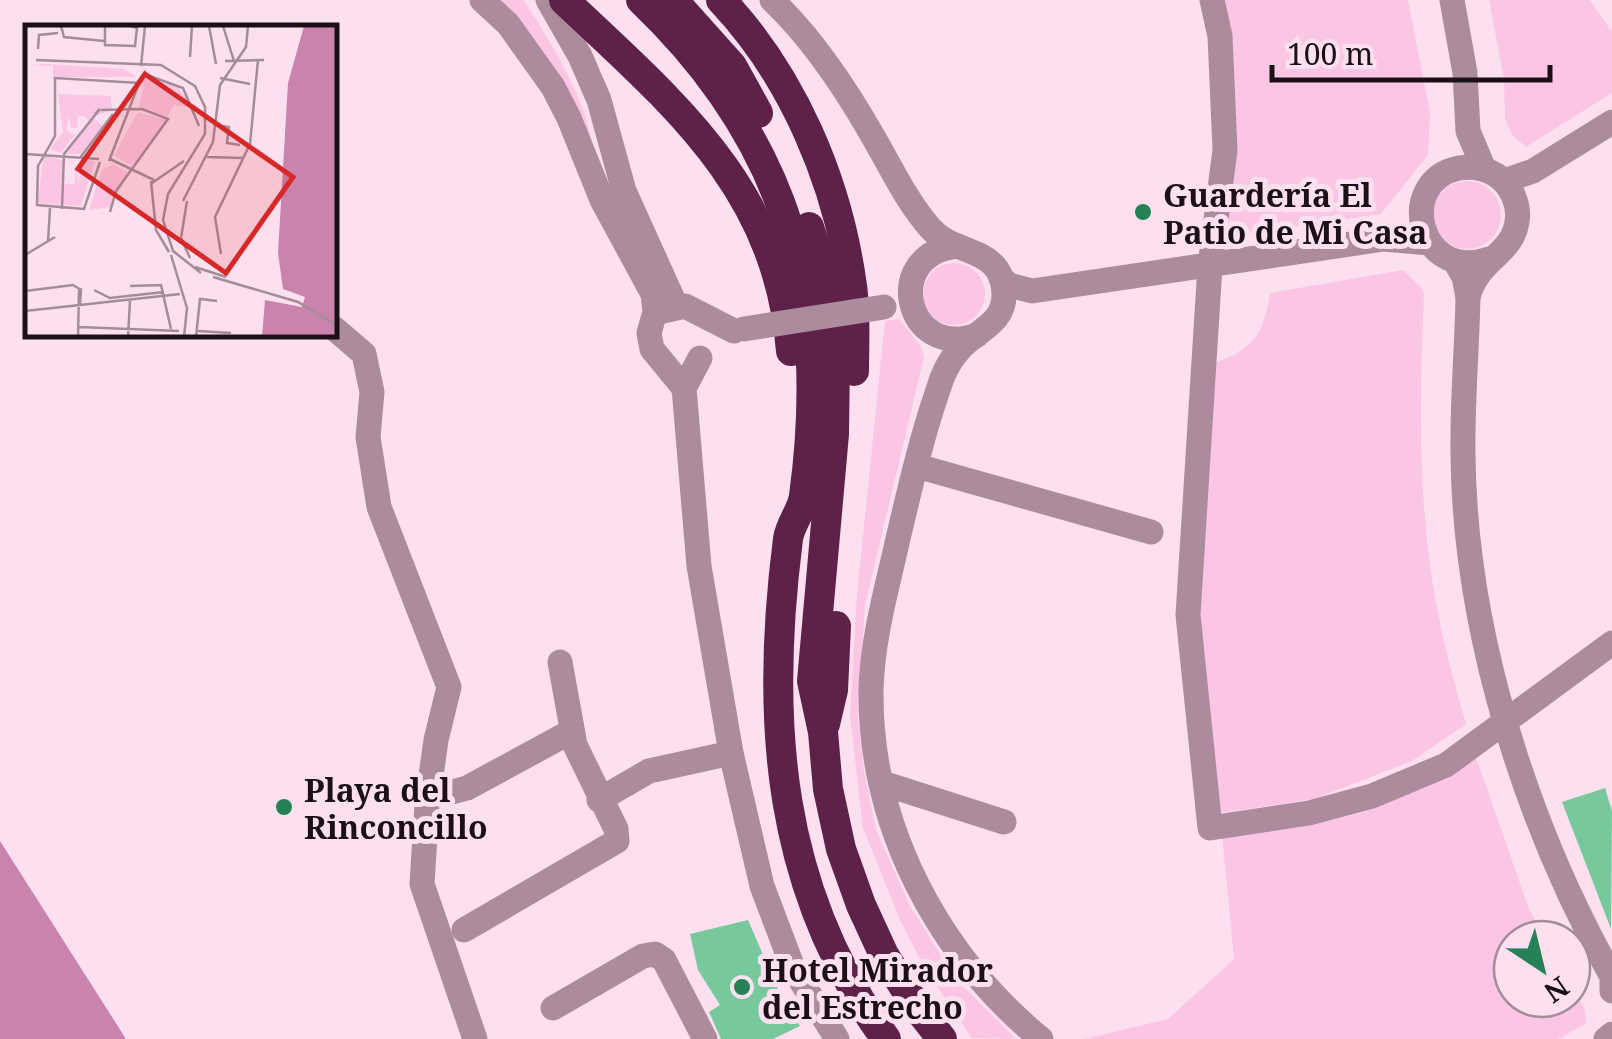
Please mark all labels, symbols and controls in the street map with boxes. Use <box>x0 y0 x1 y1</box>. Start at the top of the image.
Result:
scale bar <box>1272 20 1550 82</box>
inset map <box>25 25 338 338</box>
text: 100 m <box>1287 33 1373 74</box>
place label: Guardería El Patio de Mi Casa <box>1163 173 1427 253</box>
marker: Guardería El Patio de Mi Casa <box>1132 201 1154 223</box>
place label: Playa del Rinconcillo <box>304 768 488 848</box>
marker: Playa del Rinconcillo <box>273 796 295 818</box>
north arrow <box>1492 919 1592 1019</box>
place label: Hotel Mirador del Estrecho <box>762 948 993 1028</box>
text: N <box>1537 968 1577 1012</box>
marker: Hotel Mirador del Estrecho <box>731 976 753 998</box>

